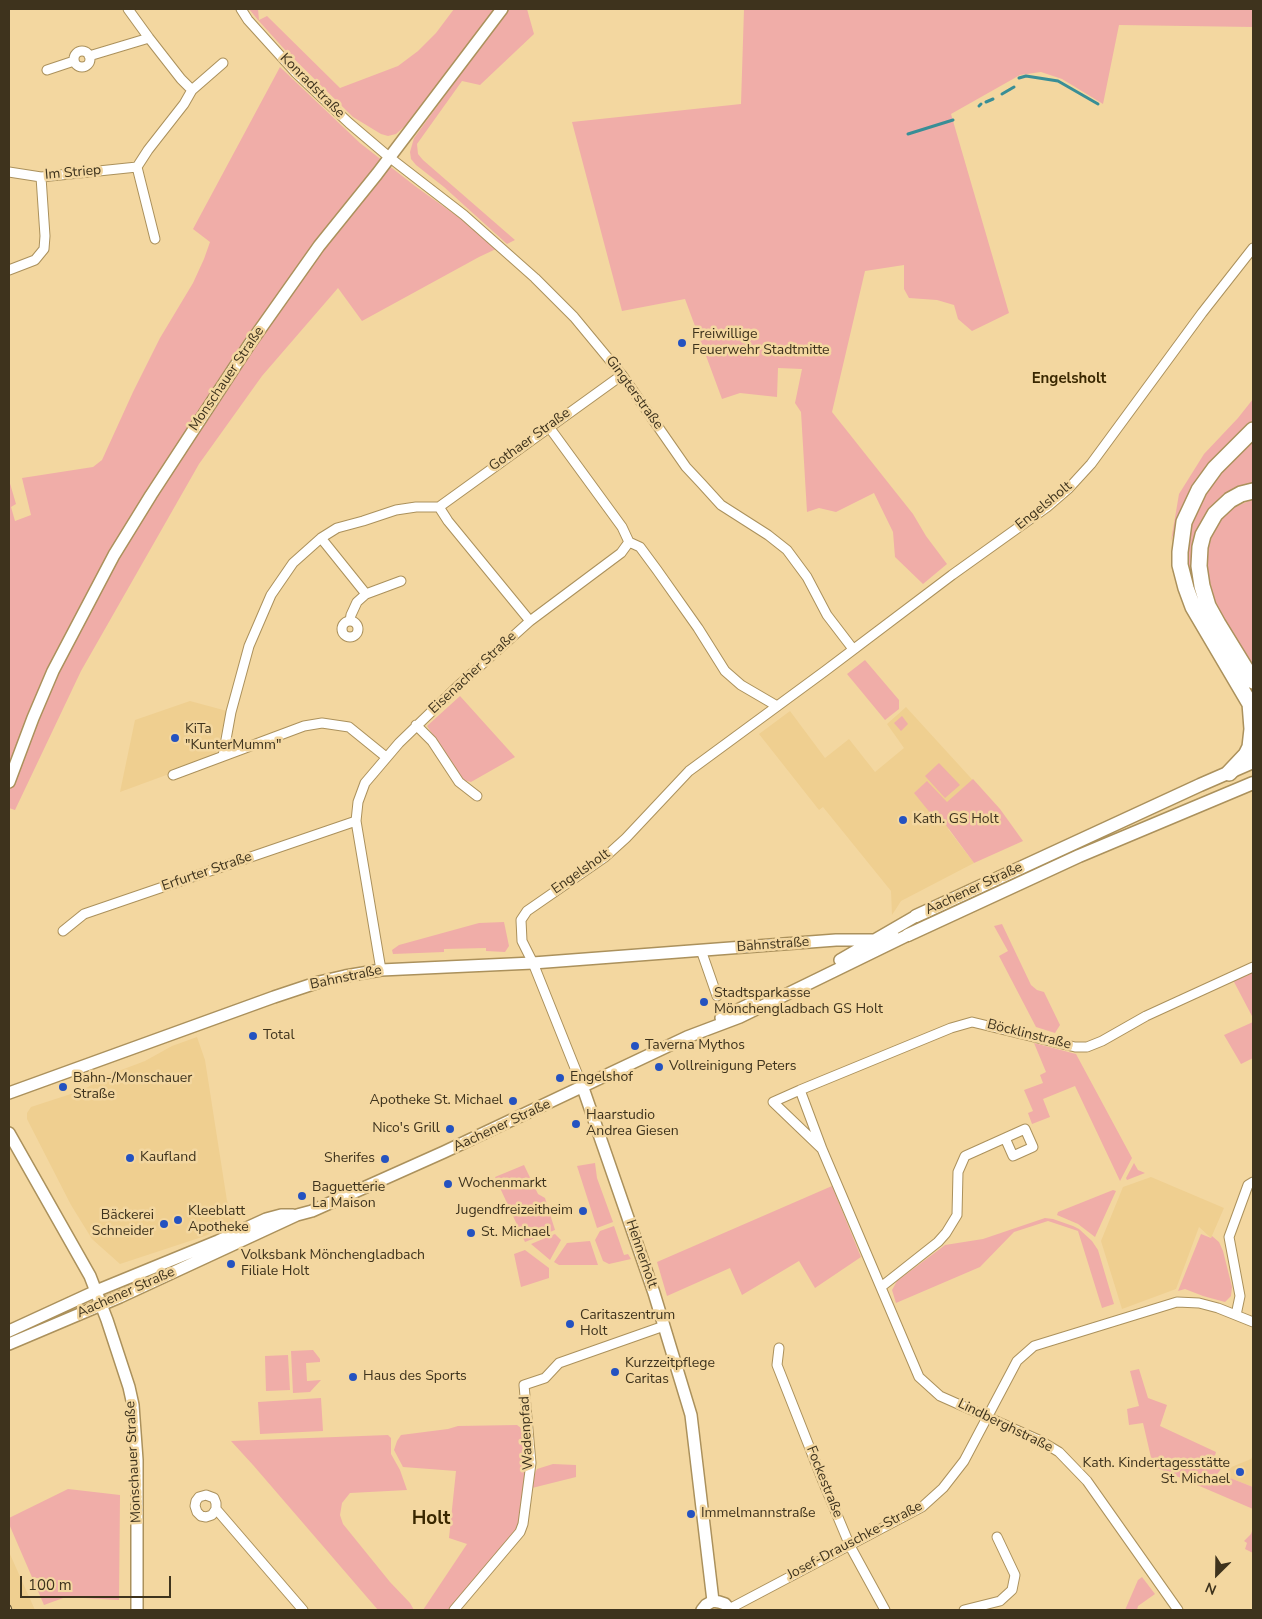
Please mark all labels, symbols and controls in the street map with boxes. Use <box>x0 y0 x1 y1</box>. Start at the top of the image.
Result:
street label: Konradstraße <box>276 50 348 122</box>
street label: Im Striep <box>44 162 102 184</box>
street label: Monschauer Straße <box>186 324 268 434</box>
place label: Freiwillige Feuerwehr Stadtmitte <box>692 327 829 360</box>
marker: Freiwillige Feuerwehr Stadtmitte <box>676 337 688 349</box>
street label: Gingterstraße <box>602 353 666 433</box>
district label: Engelsholt <box>1032 370 1106 388</box>
street label: Gothaer Straße <box>486 405 574 475</box>
street label: Engelsholt <box>1013 478 1075 534</box>
street label: Eisenacher Straße <box>426 628 520 718</box>
place label: KiTa "KunterMumm" <box>185 722 281 754</box>
marker: KiTa "KunterMumm" <box>169 732 181 744</box>
place label: Kath. GS Holt <box>913 812 999 828</box>
marker: Kath. GS Holt <box>897 814 909 826</box>
street label: Engelsholt <box>549 846 613 898</box>
street label: Erfurter Straße <box>160 849 254 895</box>
street label: Aachener Straße <box>923 859 1025 919</box>
street label: Bahnstraße <box>736 934 810 956</box>
street label: Bahnstraße <box>309 962 383 994</box>
place label: Stadtsparkasse Mönchengladbach GS Holt <box>714 986 883 1019</box>
marker: Stadtsparkasse Mönchengladbach GS Holt <box>698 996 710 1008</box>
street label: Böcklinstraße <box>985 1016 1073 1054</box>
place label: Total <box>263 1028 295 1044</box>
marker: Total <box>247 1030 259 1042</box>
place label: Taverna Mythos <box>645 1038 745 1054</box>
marker: Taverna Mythos <box>629 1040 641 1052</box>
place label: Vollreinigung Peters <box>669 1059 796 1075</box>
marker: Vollreinigung Peters <box>653 1061 665 1073</box>
place label: Engelshof <box>570 1070 633 1086</box>
place label: Bahn-/Monschauer Straße <box>73 1071 192 1104</box>
marker: Engelshof <box>554 1072 566 1084</box>
marker: Bahn-/Monschauer Straße <box>57 1081 69 1093</box>
place label: Apotheke St. Michael <box>370 1093 503 1109</box>
marker: Apotheke St. Michael <box>507 1095 519 1107</box>
street label: Aachener Straße <box>451 1096 553 1156</box>
place label: Haarstudio Andrea Giesen <box>586 1108 679 1140</box>
marker: Haarstudio Andrea Giesen <box>570 1118 582 1130</box>
place label: Nico's Grill <box>372 1121 440 1137</box>
marker: Nico's Grill <box>444 1123 456 1135</box>
place label: Kaufland <box>140 1150 196 1166</box>
place label: Sherifes <box>324 1151 375 1167</box>
marker: Kaufland <box>124 1152 136 1164</box>
marker: Sherifes <box>379 1153 391 1165</box>
place label: Wochenmarkt <box>458 1176 546 1192</box>
marker: Wochenmarkt <box>442 1178 454 1190</box>
place label: Baguetterie La Maison <box>312 1180 385 1212</box>
marker: Baguetterie La Maison <box>296 1190 308 1202</box>
place label: Jugendfreizeitheim <box>456 1203 573 1219</box>
place label: Kleeblatt Apotheke <box>188 1204 249 1236</box>
marker: Jugendfreizeitheim <box>577 1205 589 1217</box>
place label: Bäckerei Schneider <box>92 1208 154 1240</box>
marker: Kleeblatt Apotheke <box>172 1214 184 1226</box>
marker: Bäckerei Schneider <box>158 1218 170 1230</box>
street label: Hehnerholt <box>621 1218 661 1290</box>
place label: St. Michael <box>481 1225 550 1241</box>
marker: St. Michael <box>465 1227 477 1239</box>
place label: Volksbank Mönchengladbach Filiale Holt <box>241 1248 425 1280</box>
marker: Volksbank Mönchengladbach Filiale Holt <box>225 1258 237 1270</box>
street label: Aachener Straße <box>74 1264 178 1322</box>
place label: Caritaszentrum Holt <box>580 1308 675 1340</box>
marker: Caritaszentrum Holt <box>564 1318 576 1330</box>
place label: Kurzzeitpflege Caritas <box>625 1356 715 1388</box>
marker: Kurzzeitpflege Caritas <box>609 1366 621 1378</box>
place label: Haus des Sports <box>363 1369 467 1385</box>
marker: Haus des Sports <box>347 1371 359 1383</box>
street label: Wadenpfad <box>517 1396 537 1470</box>
street label: Lindberghstraße <box>955 1396 1055 1456</box>
street label: Monschauer Straße <box>122 1401 146 1523</box>
street label: Fockestraße <box>802 1444 846 1520</box>
place label: Kath. Kindertagesstätte St. Michael <box>1083 1456 1230 1488</box>
marker: Kath. Kindertagesstätte St. Michael <box>1234 1466 1246 1478</box>
street label: Josef-Drauschke-Straße <box>785 1498 925 1584</box>
place label: Immelmannstraße <box>701 1506 815 1522</box>
district label: Holt <box>412 1508 450 1530</box>
marker: Immelmannstraße <box>685 1508 697 1520</box>
north arrow <box>1192 1549 1242 1599</box>
scale bar <box>22 1566 174 1598</box>
text: 100 m <box>28 1575 72 1595</box>
text: N <box>1202 1577 1219 1599</box>

